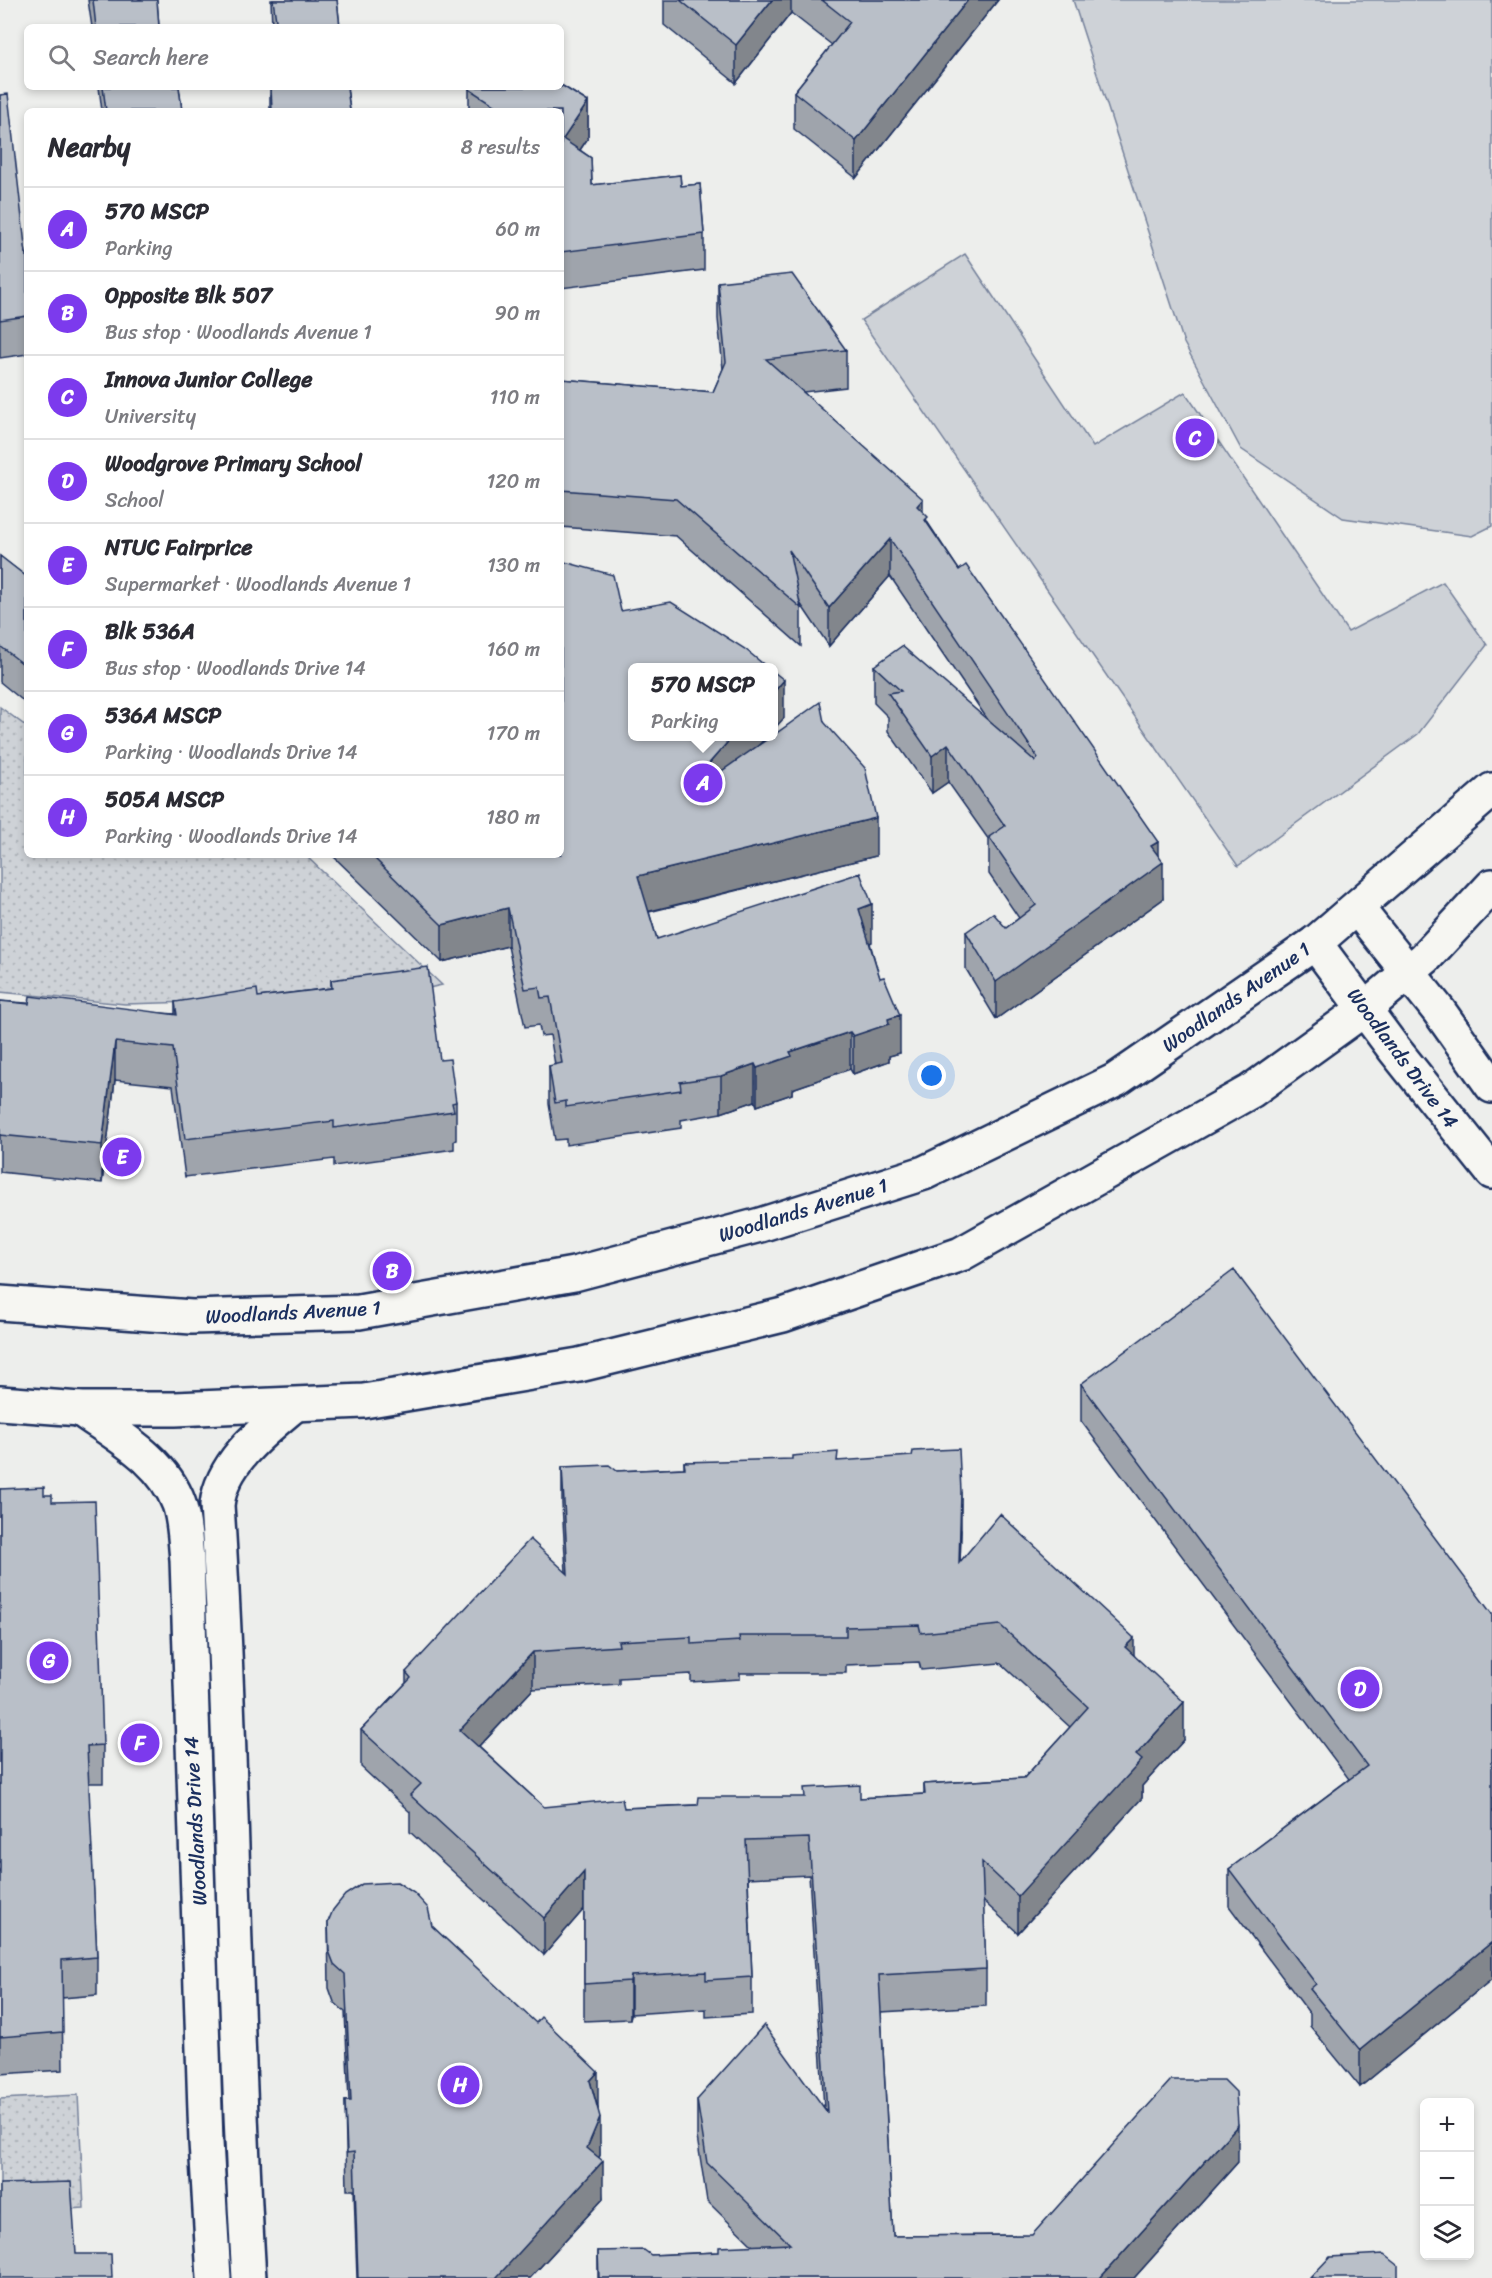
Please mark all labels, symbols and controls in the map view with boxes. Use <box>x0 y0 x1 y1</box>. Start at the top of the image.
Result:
search box <box>24 24 564 90</box>
text: Search here <box>93 38 209 77</box>
icon: search <box>45 41 78 74</box>
text: Nearby <box>48 124 130 170</box>
text: 8 results <box>461 130 540 165</box>
text: 570 MSCP <box>105 192 209 231</box>
text: A <box>61 212 74 247</box>
text: 60 m <box>495 212 540 247</box>
text: Parking <box>105 231 172 266</box>
text: Opposite Blk 507 <box>105 276 272 315</box>
text: B <box>61 296 74 331</box>
text: 90 m <box>495 296 540 331</box>
text: Bus stop · Woodlands Avenue 1 <box>105 315 372 350</box>
text: Innova Junior College <box>105 360 312 399</box>
text: C <box>61 380 74 415</box>
text: 110 m <box>490 380 540 415</box>
text: University <box>105 399 196 434</box>
pin: C <box>1176 416 1214 460</box>
text: Woodgrove Primary School <box>105 444 362 483</box>
text: D <box>62 464 73 499</box>
text: 120 m <box>487 464 540 499</box>
text: School <box>105 483 164 518</box>
text: NTUC Fairprice <box>105 528 253 567</box>
text: E <box>62 548 73 583</box>
text: 130 m <box>487 548 540 583</box>
text: Supermarket · Woodlands Avenue 1 <box>105 567 411 602</box>
text: Blk 536A <box>105 612 195 651</box>
text: F <box>62 632 73 667</box>
text: 160 m <box>487 632 540 667</box>
text: Bus stop · Woodlands Drive 14 <box>105 651 366 686</box>
popup <box>628 663 778 741</box>
text: 570 MSCP <box>651 665 755 704</box>
text: 536A MSCP <box>105 696 221 735</box>
text: Parking <box>651 704 719 739</box>
text: G <box>61 716 74 751</box>
text: 170 m <box>487 716 540 751</box>
text: Parking · Woodlands Drive 14 <box>105 735 358 770</box>
pin: A <box>684 760 722 806</box>
text: 505A MSCP <box>105 780 224 819</box>
text: H <box>60 800 75 835</box>
text: 180 m <box>486 800 540 835</box>
text: Parking · Woodlands Drive 14 <box>105 819 358 854</box>
street label: Woodlands Avenue 1 <box>1154 933 1318 1062</box>
street label: Woodlands Drive 14 <box>1338 980 1468 1136</box>
your location <box>917 1061 946 1090</box>
pin: E <box>102 1134 142 1180</box>
street label: Woodlands Avenue 1 <box>714 1168 892 1253</box>
pin: B <box>372 1248 412 1294</box>
street label: Woodlands Avenue 1 <box>205 1290 382 1335</box>
pin: G <box>29 1638 68 1684</box>
pin: D <box>1340 1666 1380 1712</box>
pin: F <box>120 1720 160 1766</box>
street label: Woodlands Drive 14 <box>174 1735 217 1906</box>
pin: H <box>440 2062 480 2108</box>
map controls <box>1420 2098 1474 2260</box>
button: + <box>1420 2098 1474 2152</box>
button: − <box>1420 2152 1474 2206</box>
button: layers <box>1420 2206 1474 2260</box>

